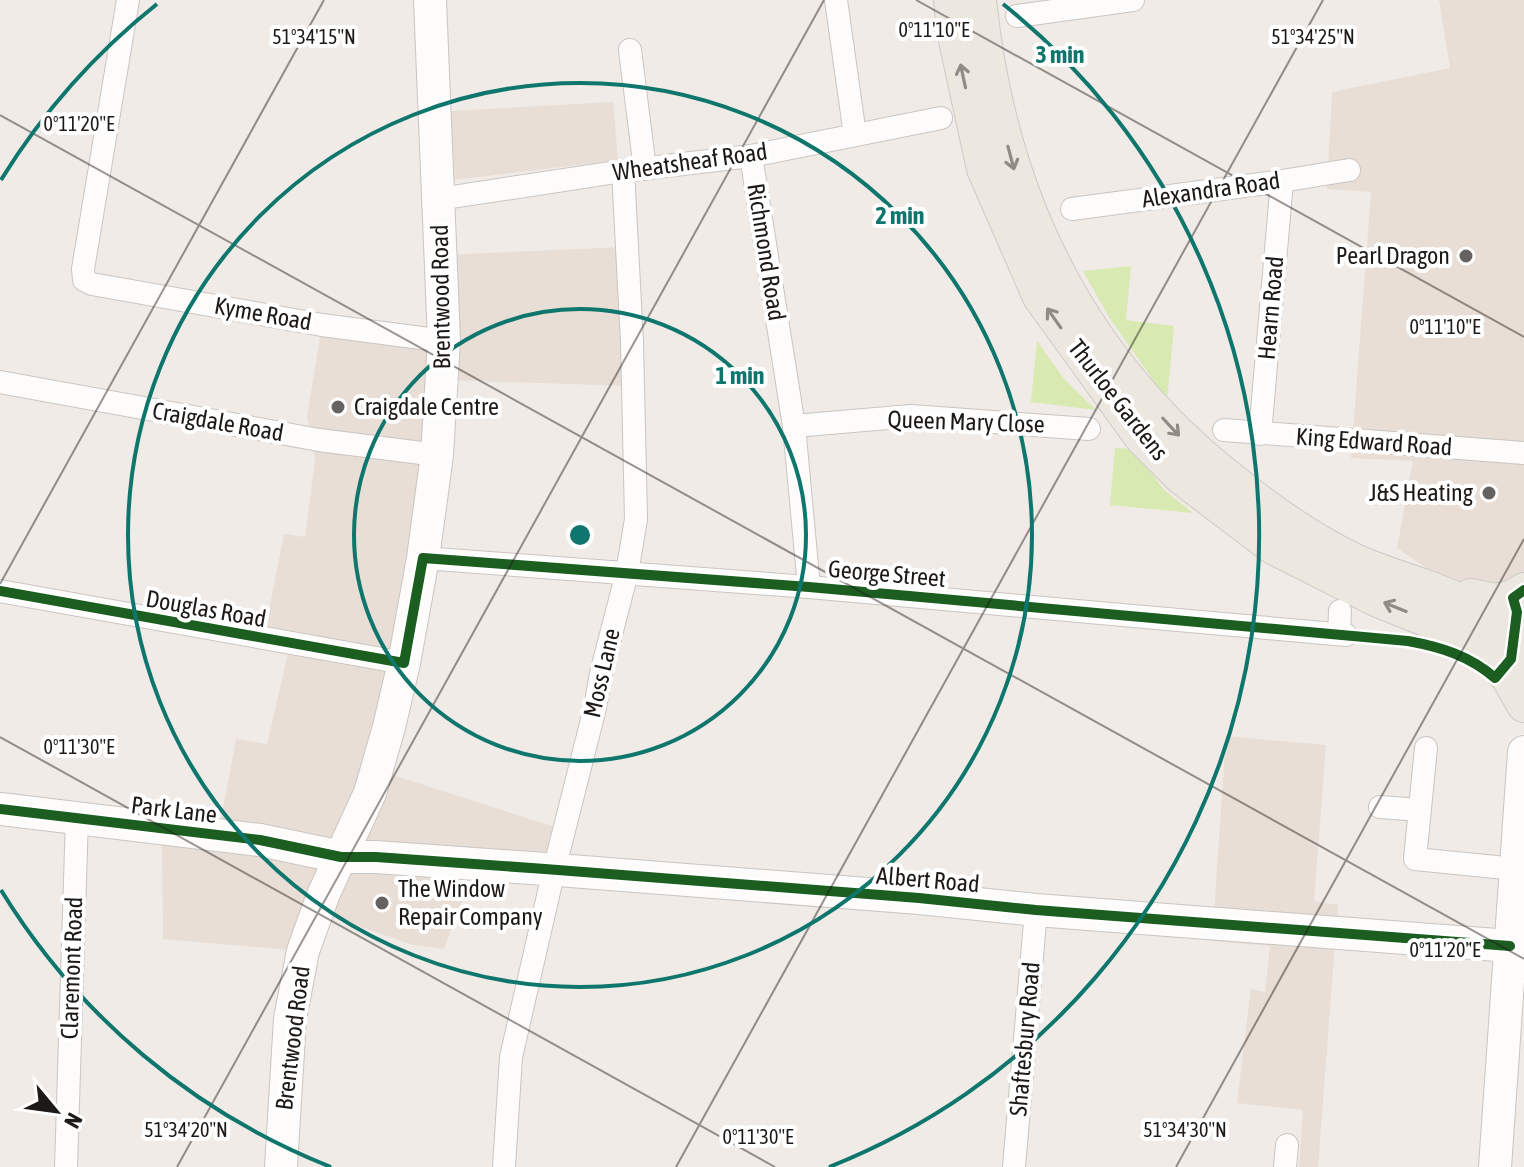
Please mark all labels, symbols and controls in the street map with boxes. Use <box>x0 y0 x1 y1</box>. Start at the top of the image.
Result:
text: 0°11'10"E <box>899 18 970 41</box>
text: 51°34'15"N <box>272 25 356 48</box>
text: 51°34'25"N <box>1271 25 1355 48</box>
text: 3 min <box>1035 41 1085 68</box>
one-way arrow <box>955 64 970 89</box>
text: 0°11'20"E <box>44 112 115 135</box>
street label: Wheatsheaf Road <box>611 137 769 186</box>
one-way arrow <box>1005 145 1020 171</box>
street label: Alexandra Road <box>1140 166 1282 213</box>
street label: Richmond Road <box>742 181 791 323</box>
text: 2 min <box>875 202 925 229</box>
street label: Brentwood Road <box>426 224 455 370</box>
place label: Pearl Dragon <box>1336 242 1450 269</box>
marker: Pearl Dragon <box>1457 247 1475 265</box>
street label: Hearn Road <box>1253 255 1288 361</box>
street label: Kyme Road <box>212 292 314 335</box>
one-way arrow <box>1046 307 1062 329</box>
text: 0°11'10"E <box>1410 315 1481 338</box>
street label: Thurloe Gardens <box>1063 334 1174 465</box>
text: 1 min <box>715 362 765 389</box>
place label: Craigdale Centre <box>354 393 499 420</box>
street label: Craigdale Road <box>150 397 286 446</box>
marker: Craigdale Centre <box>329 398 347 416</box>
street label: Queen Mary Close <box>887 405 1045 438</box>
one-way arrow <box>1161 416 1179 436</box>
street label: King Edward Road <box>1295 423 1453 460</box>
place label: J&S Heating <box>1369 479 1474 506</box>
marker: J&S Heating <box>1480 484 1498 502</box>
centre of rings <box>566 521 594 549</box>
street label: George Street <box>827 555 947 592</box>
street label: Douglas Road <box>144 585 268 632</box>
one-way arrow <box>1383 599 1408 613</box>
street label: Moss Lane <box>578 626 625 720</box>
text: 0°11'30"E <box>44 735 115 758</box>
street label: Park Lane <box>130 791 219 828</box>
street label: Albert Road <box>875 862 981 897</box>
place label: The Window Repair Company <box>398 875 543 930</box>
marker: The Window Repair Company <box>373 894 391 912</box>
street label: Claremont Road <box>56 896 87 1040</box>
text: 0°11'20"E <box>1410 938 1481 961</box>
street label: Shaftesbury Road <box>1004 961 1045 1117</box>
street label: Brentwood Road <box>270 964 315 1112</box>
north arrow <box>16 1071 96 1151</box>
text: N <box>59 1109 88 1133</box>
text: 51°34'20"N <box>144 1118 228 1141</box>
text: 51°34'30"N <box>1143 1118 1227 1141</box>
text: 0°11'30"E <box>723 1125 794 1148</box>

